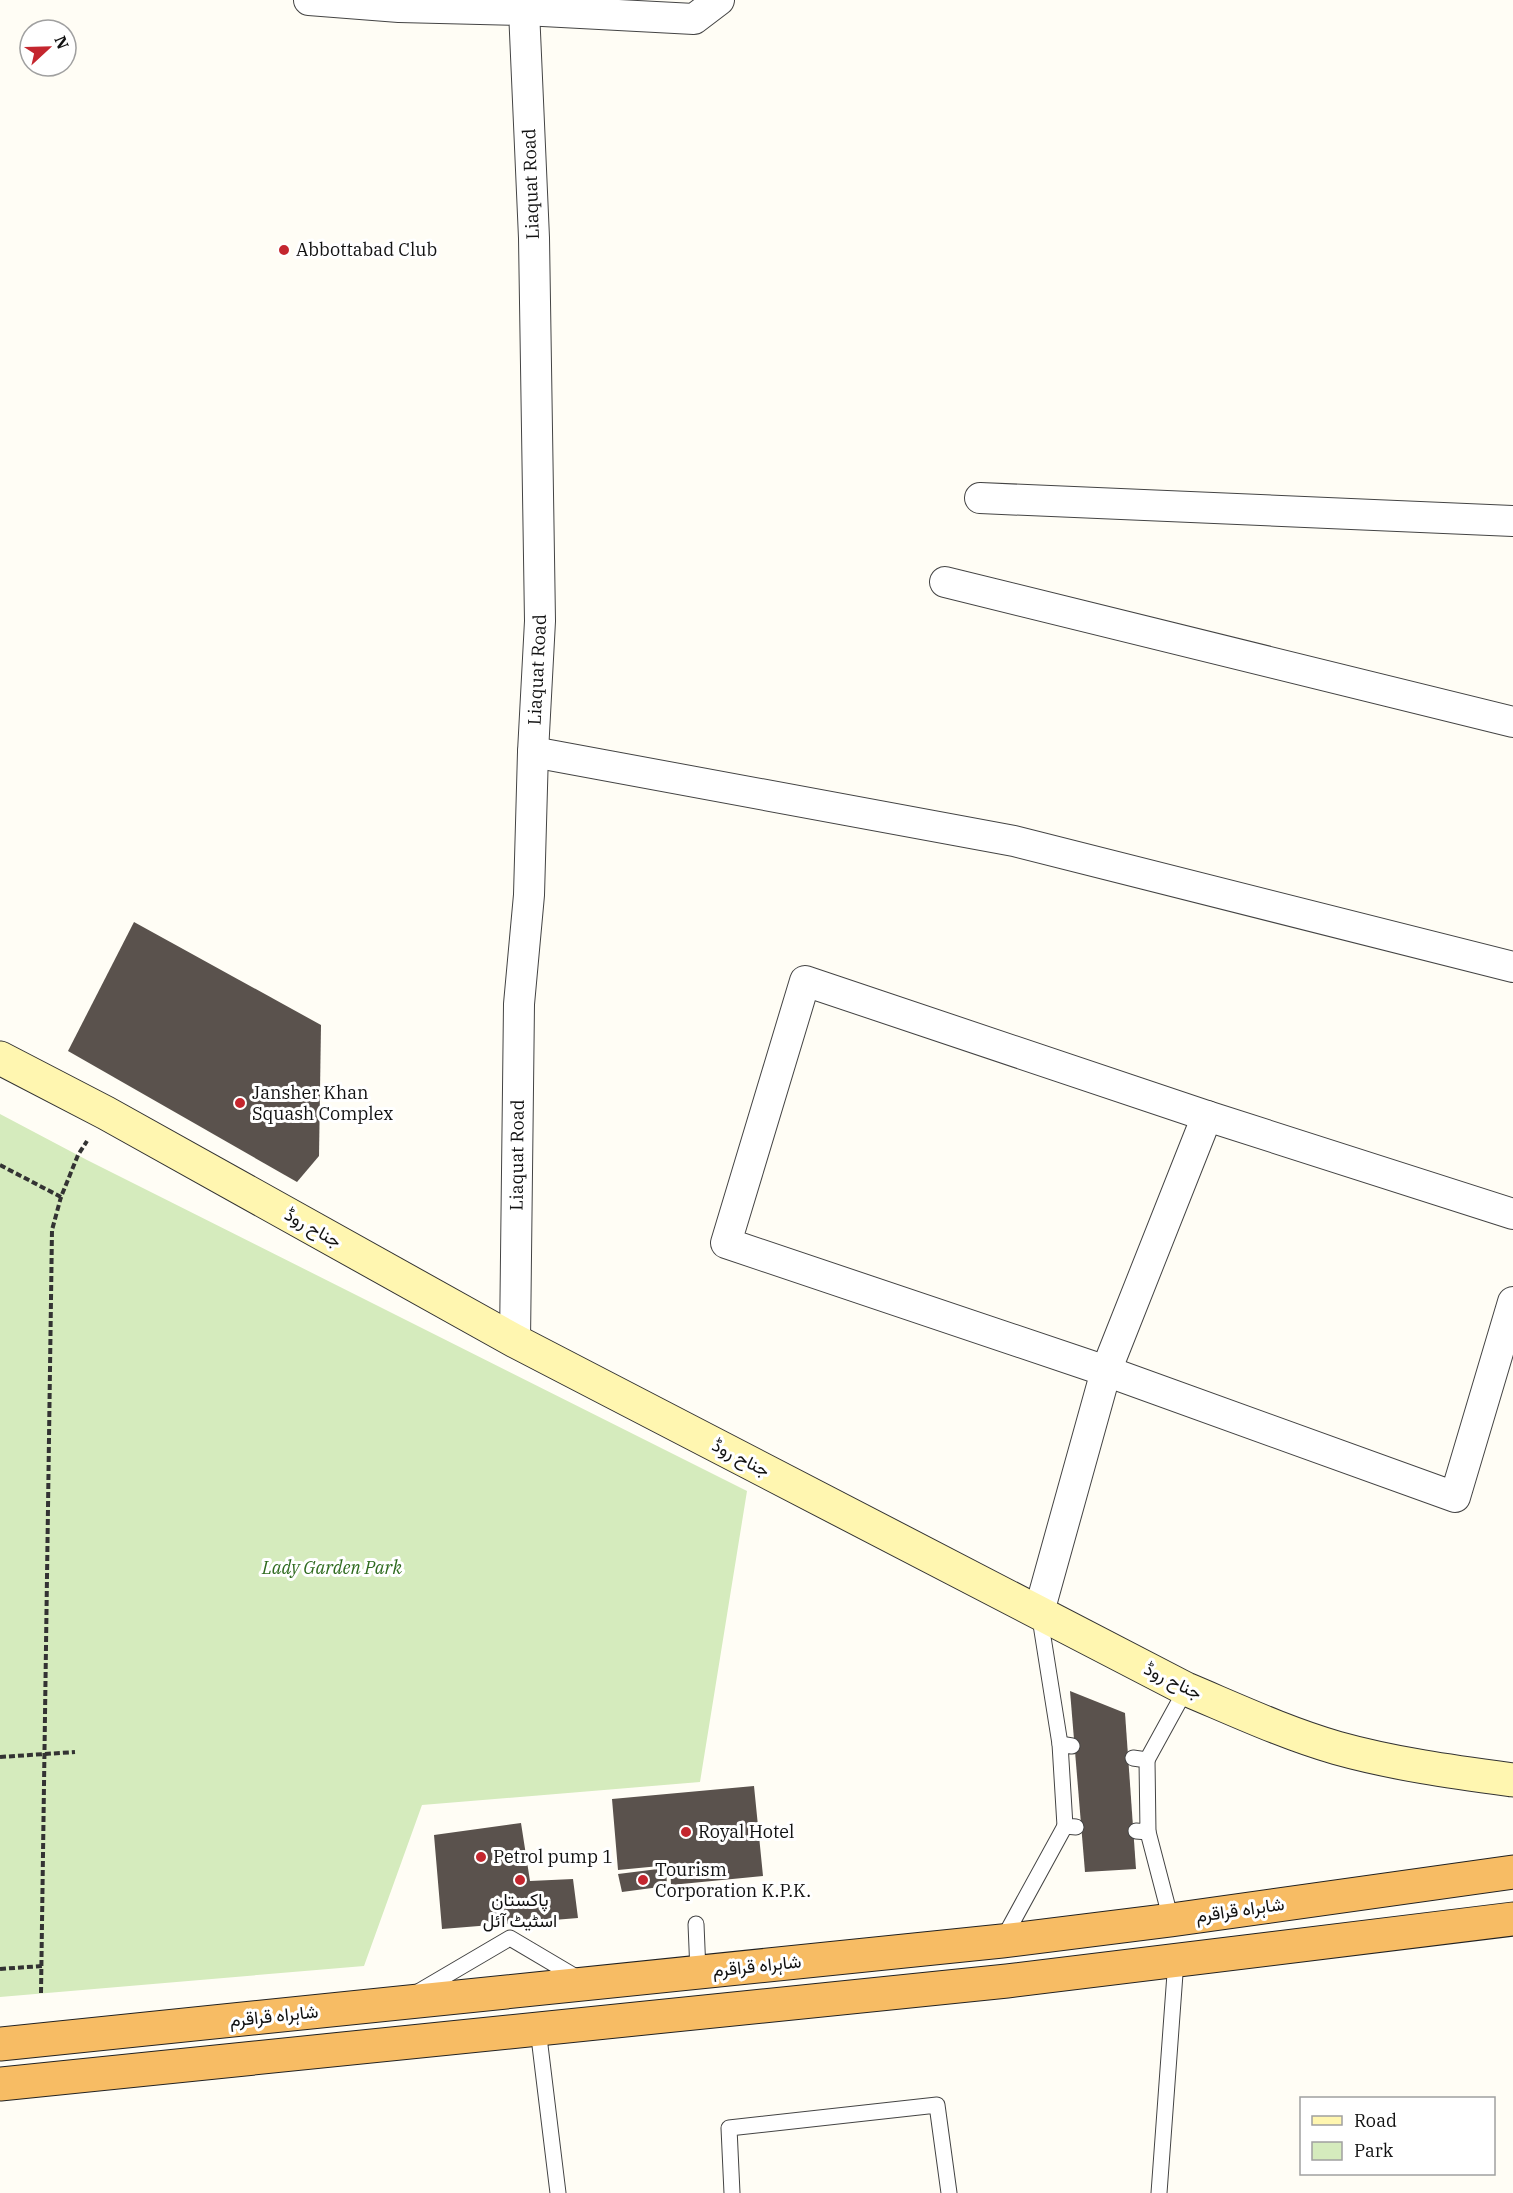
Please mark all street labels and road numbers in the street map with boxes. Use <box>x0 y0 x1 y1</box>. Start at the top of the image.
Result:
street label: Liaquat Road <box>517 128 544 240</box>
street label: Liaquat Road <box>522 614 551 726</box>
street label: Liaquat Road <box>505 1099 529 1211</box>
street label: جناح روڈ <box>280 1203 346 1253</box>
street label: جناح روڈ <box>708 1433 774 1483</box>
street label: جناح روڈ <box>1140 1657 1206 1705</box>
street label: شاہراہ قراقرم <box>1194 1892 1286 1928</box>
street label: شاہراہ قراقرم <box>711 1949 803 1983</box>
street label: شاہراہ قراقرم <box>228 1999 320 2033</box>

